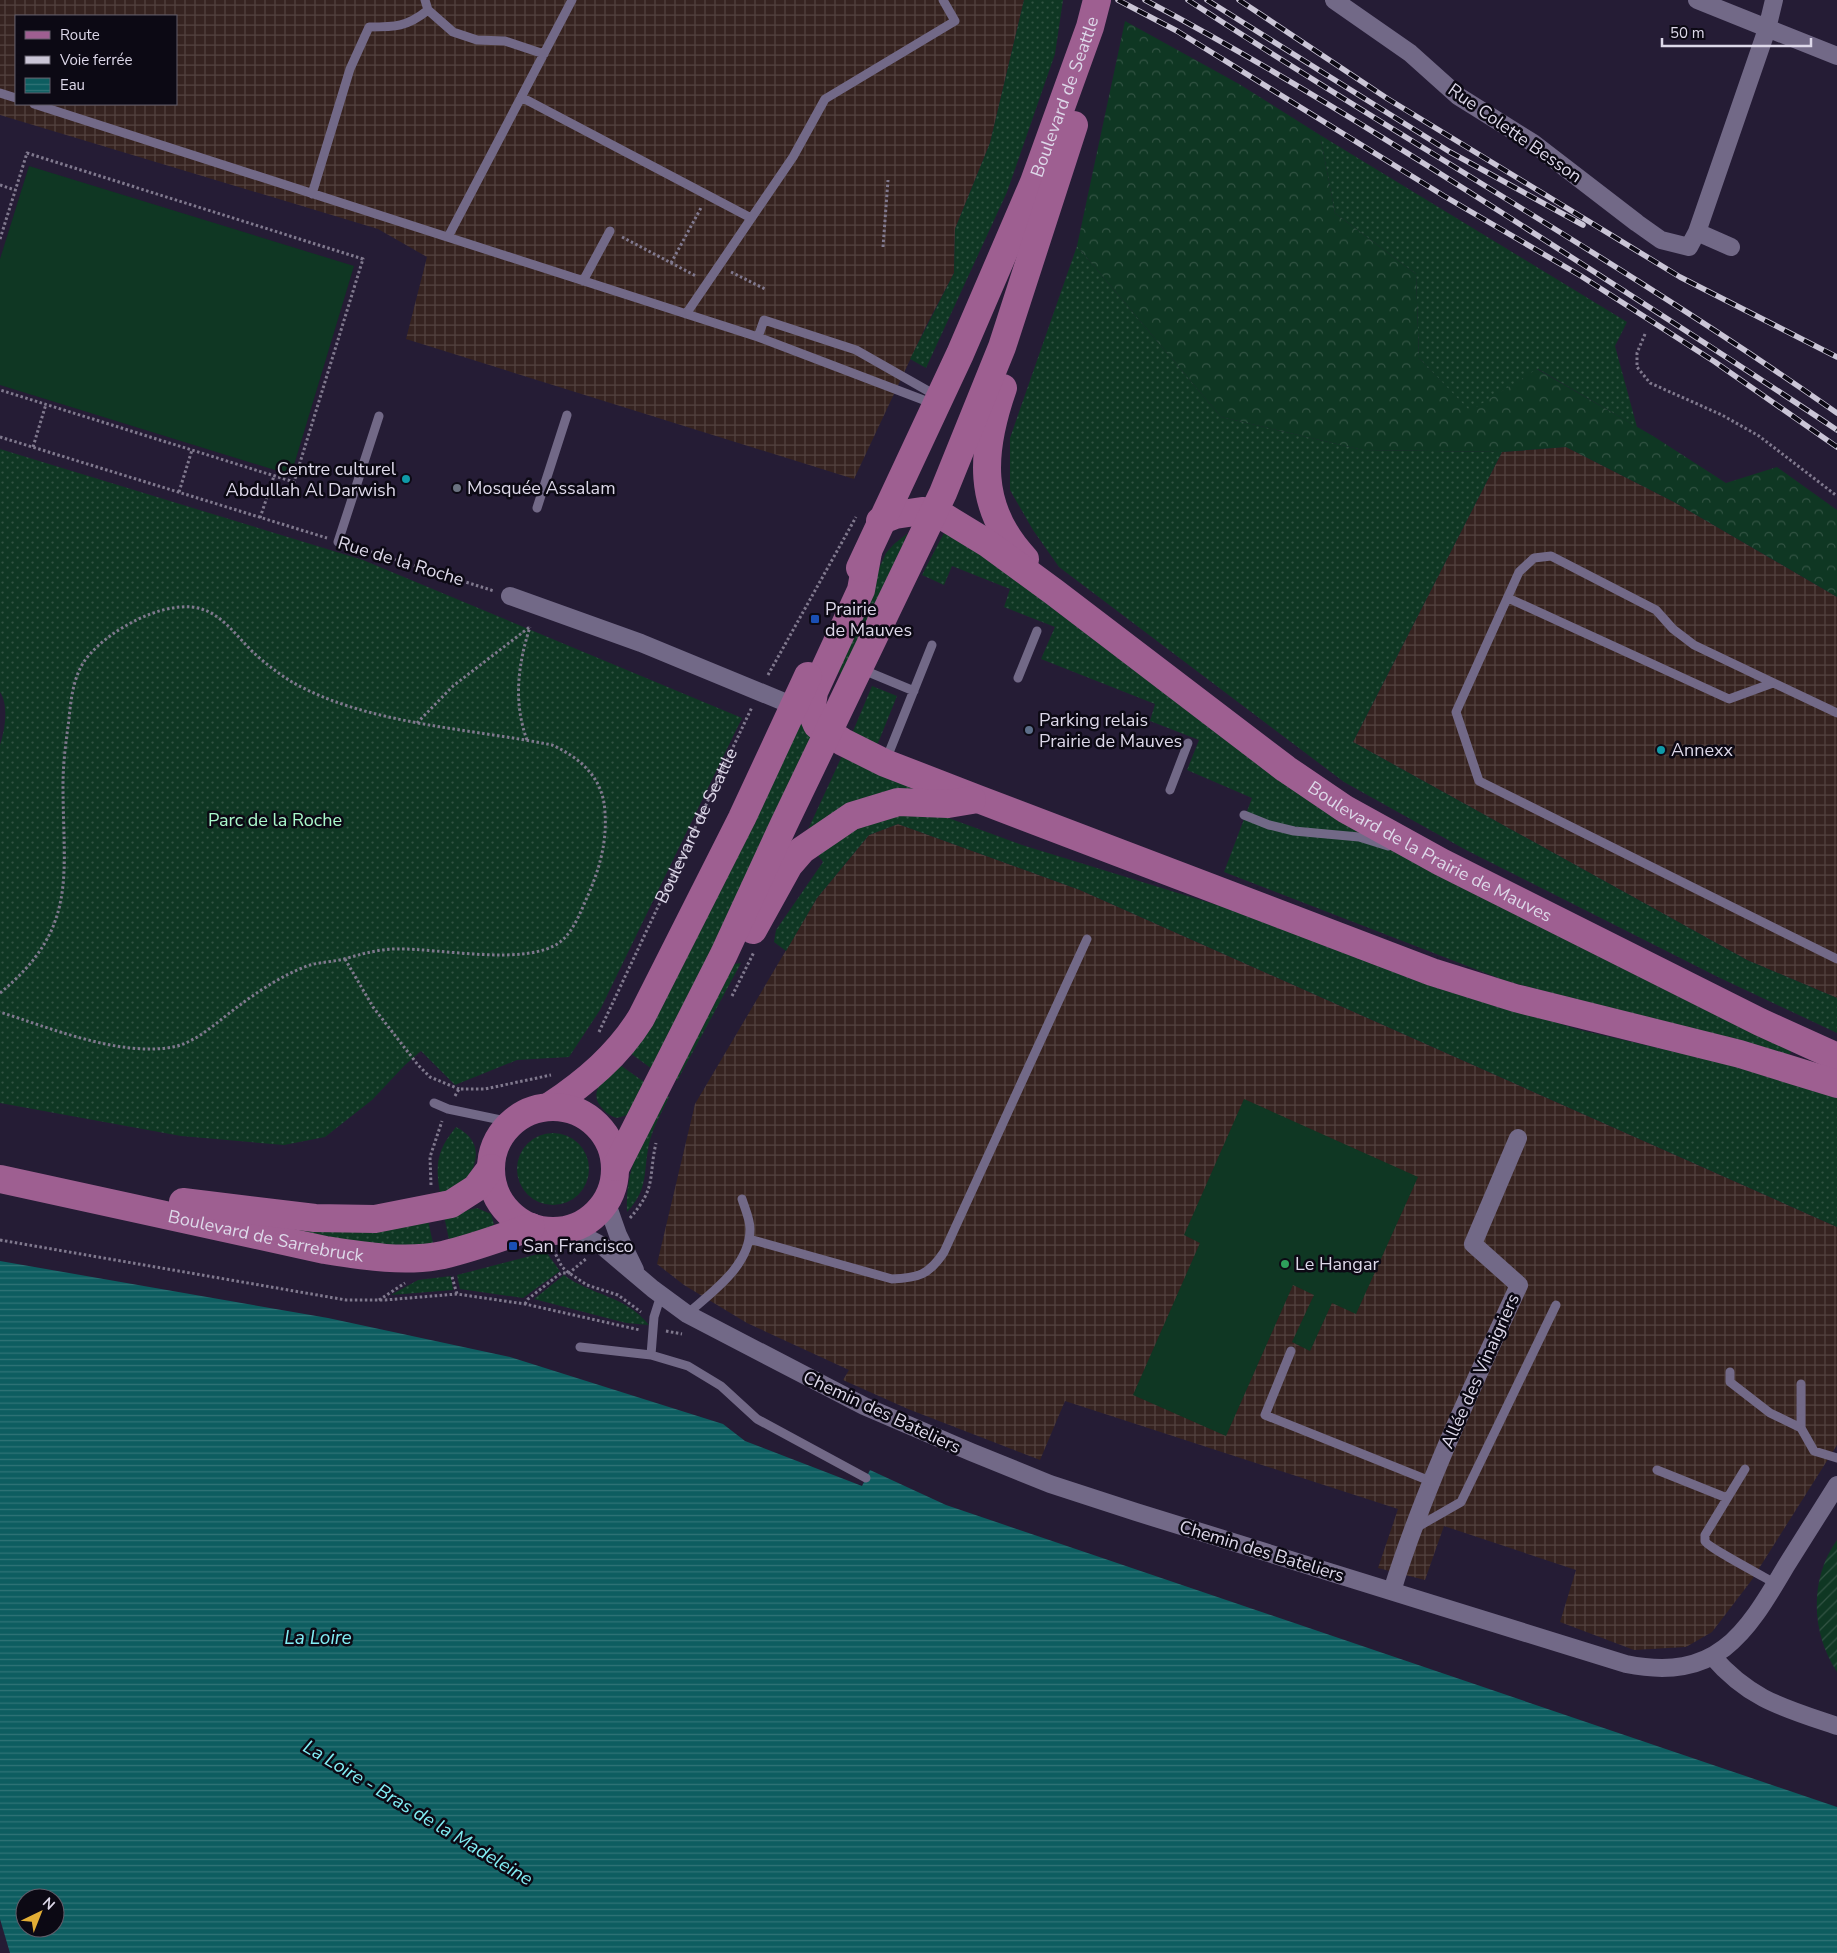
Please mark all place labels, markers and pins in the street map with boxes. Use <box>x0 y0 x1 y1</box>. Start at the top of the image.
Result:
place label: Centre culturel Abdullah Al Darwish <box>226 457 397 502</box>
marker: Centre culturel Abdullah Al Darwish <box>400 473 412 485</box>
place label: Mosquée Assalam <box>467 476 616 500</box>
marker: Mosquée Assalam <box>451 482 463 494</box>
place label: Prairie de Mauves <box>825 597 912 642</box>
marker: Prairie de Mauves <box>809 613 821 625</box>
place label: Parking relais Prairie de Mauves <box>1039 708 1182 753</box>
marker: Parking relais Prairie de Mauves <box>1023 724 1035 736</box>
place label: Annexx <box>1671 738 1734 762</box>
marker: Annexx <box>1655 744 1667 756</box>
place label: San Francisco <box>523 1234 634 1258</box>
marker: San Francisco <box>507 1240 519 1252</box>
place label: Le Hangar <box>1295 1252 1379 1276</box>
marker: Le Hangar <box>1279 1258 1291 1270</box>

